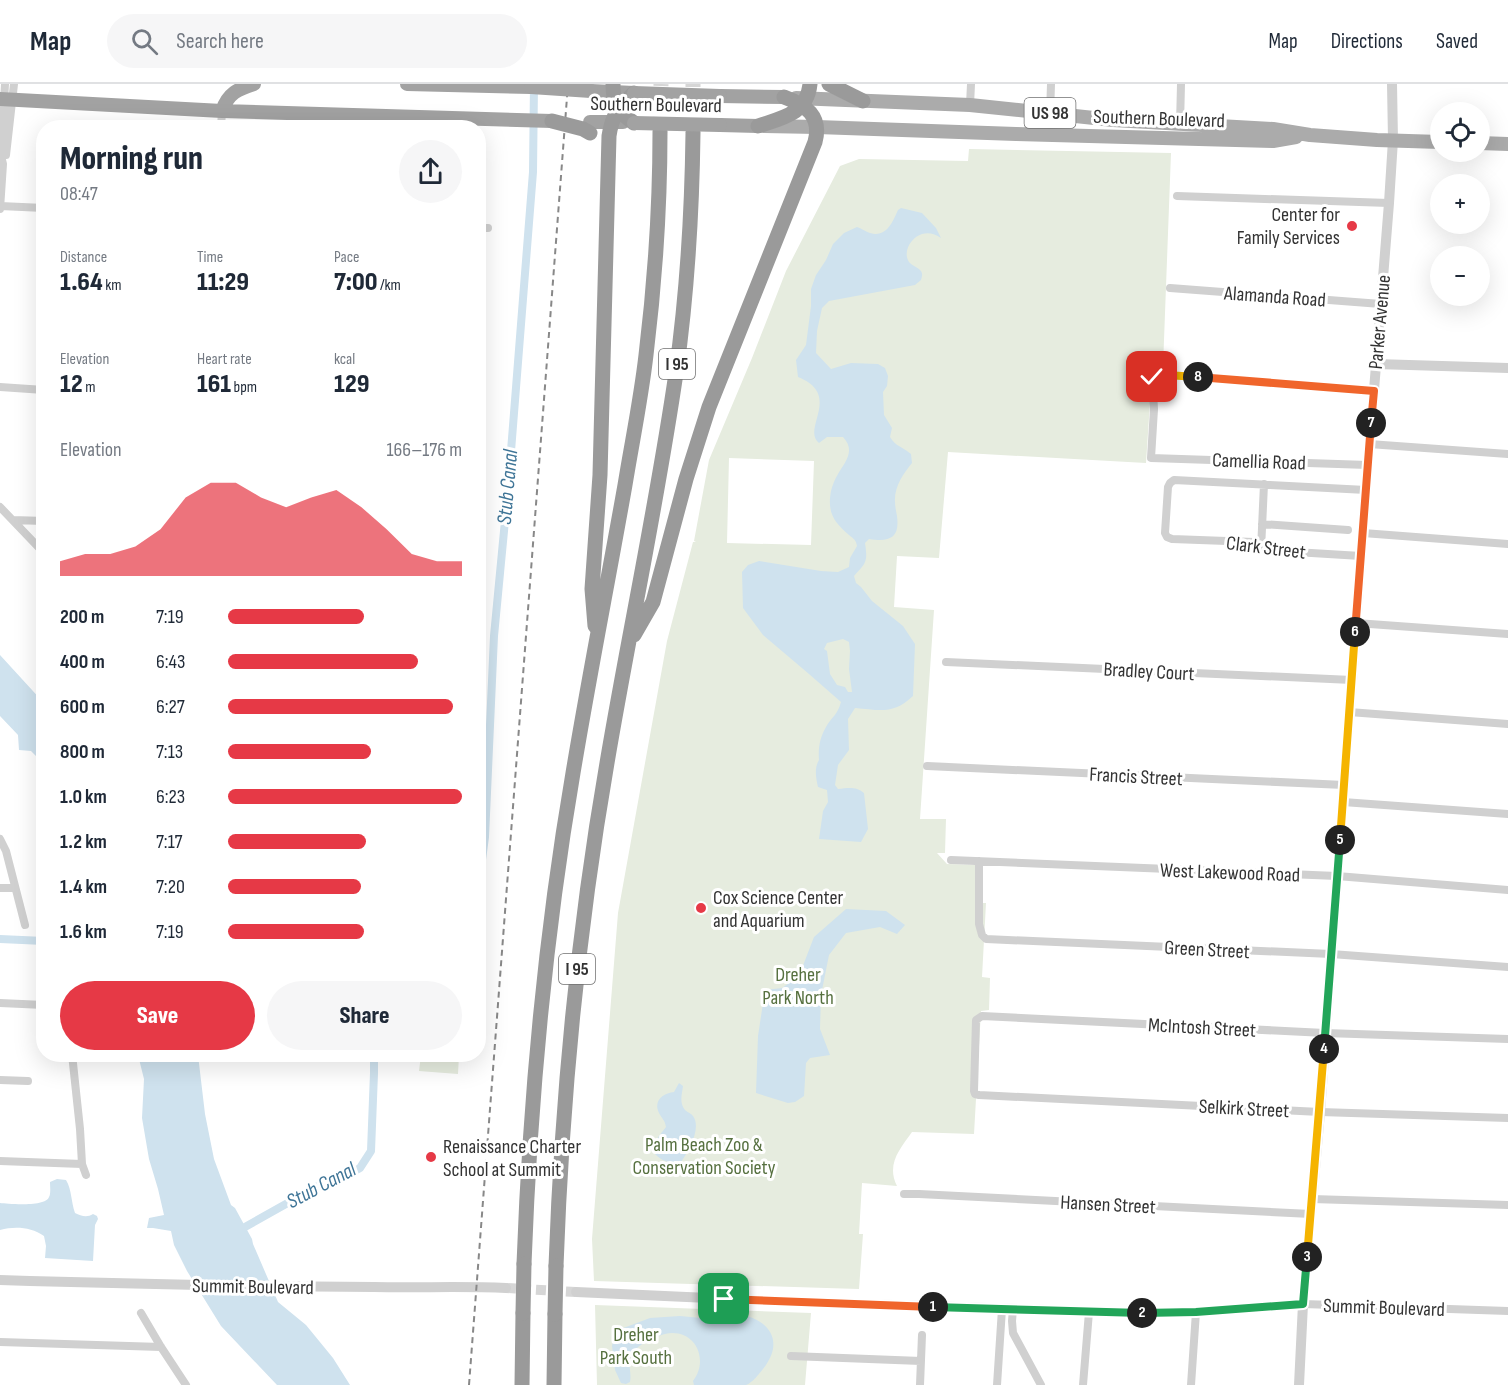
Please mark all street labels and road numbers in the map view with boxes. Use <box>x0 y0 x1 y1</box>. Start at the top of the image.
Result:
street label: Southern Boulevard <box>590 92 722 118</box>
road number: US 98 <box>1024 98 1076 128</box>
street label: Southern Boulevard <box>1093 105 1225 133</box>
street label: Parker Avenue <box>1364 274 1396 370</box>
street label: Alamanda Road <box>1222 281 1327 313</box>
road number: I 95 <box>659 349 695 379</box>
street label: Camellia Road <box>1212 448 1306 476</box>
street label: Clark Street <box>1225 531 1307 565</box>
street label: Bradley Court <box>1103 658 1195 686</box>
street label: Francis Street <box>1089 763 1183 791</box>
street label: West Lakewood Road <box>1160 859 1300 887</box>
street label: Green Street <box>1164 936 1250 964</box>
road number: I 95 <box>559 954 595 984</box>
street label: McIntosh Street <box>1147 1013 1256 1043</box>
street label: Selkirk Street <box>1198 1095 1290 1123</box>
street label: Hansen Street <box>1060 1191 1156 1219</box>
street label: Summit Boulevard <box>192 1274 314 1300</box>
street label: Summit Boulevard <box>1323 1294 1445 1322</box>

